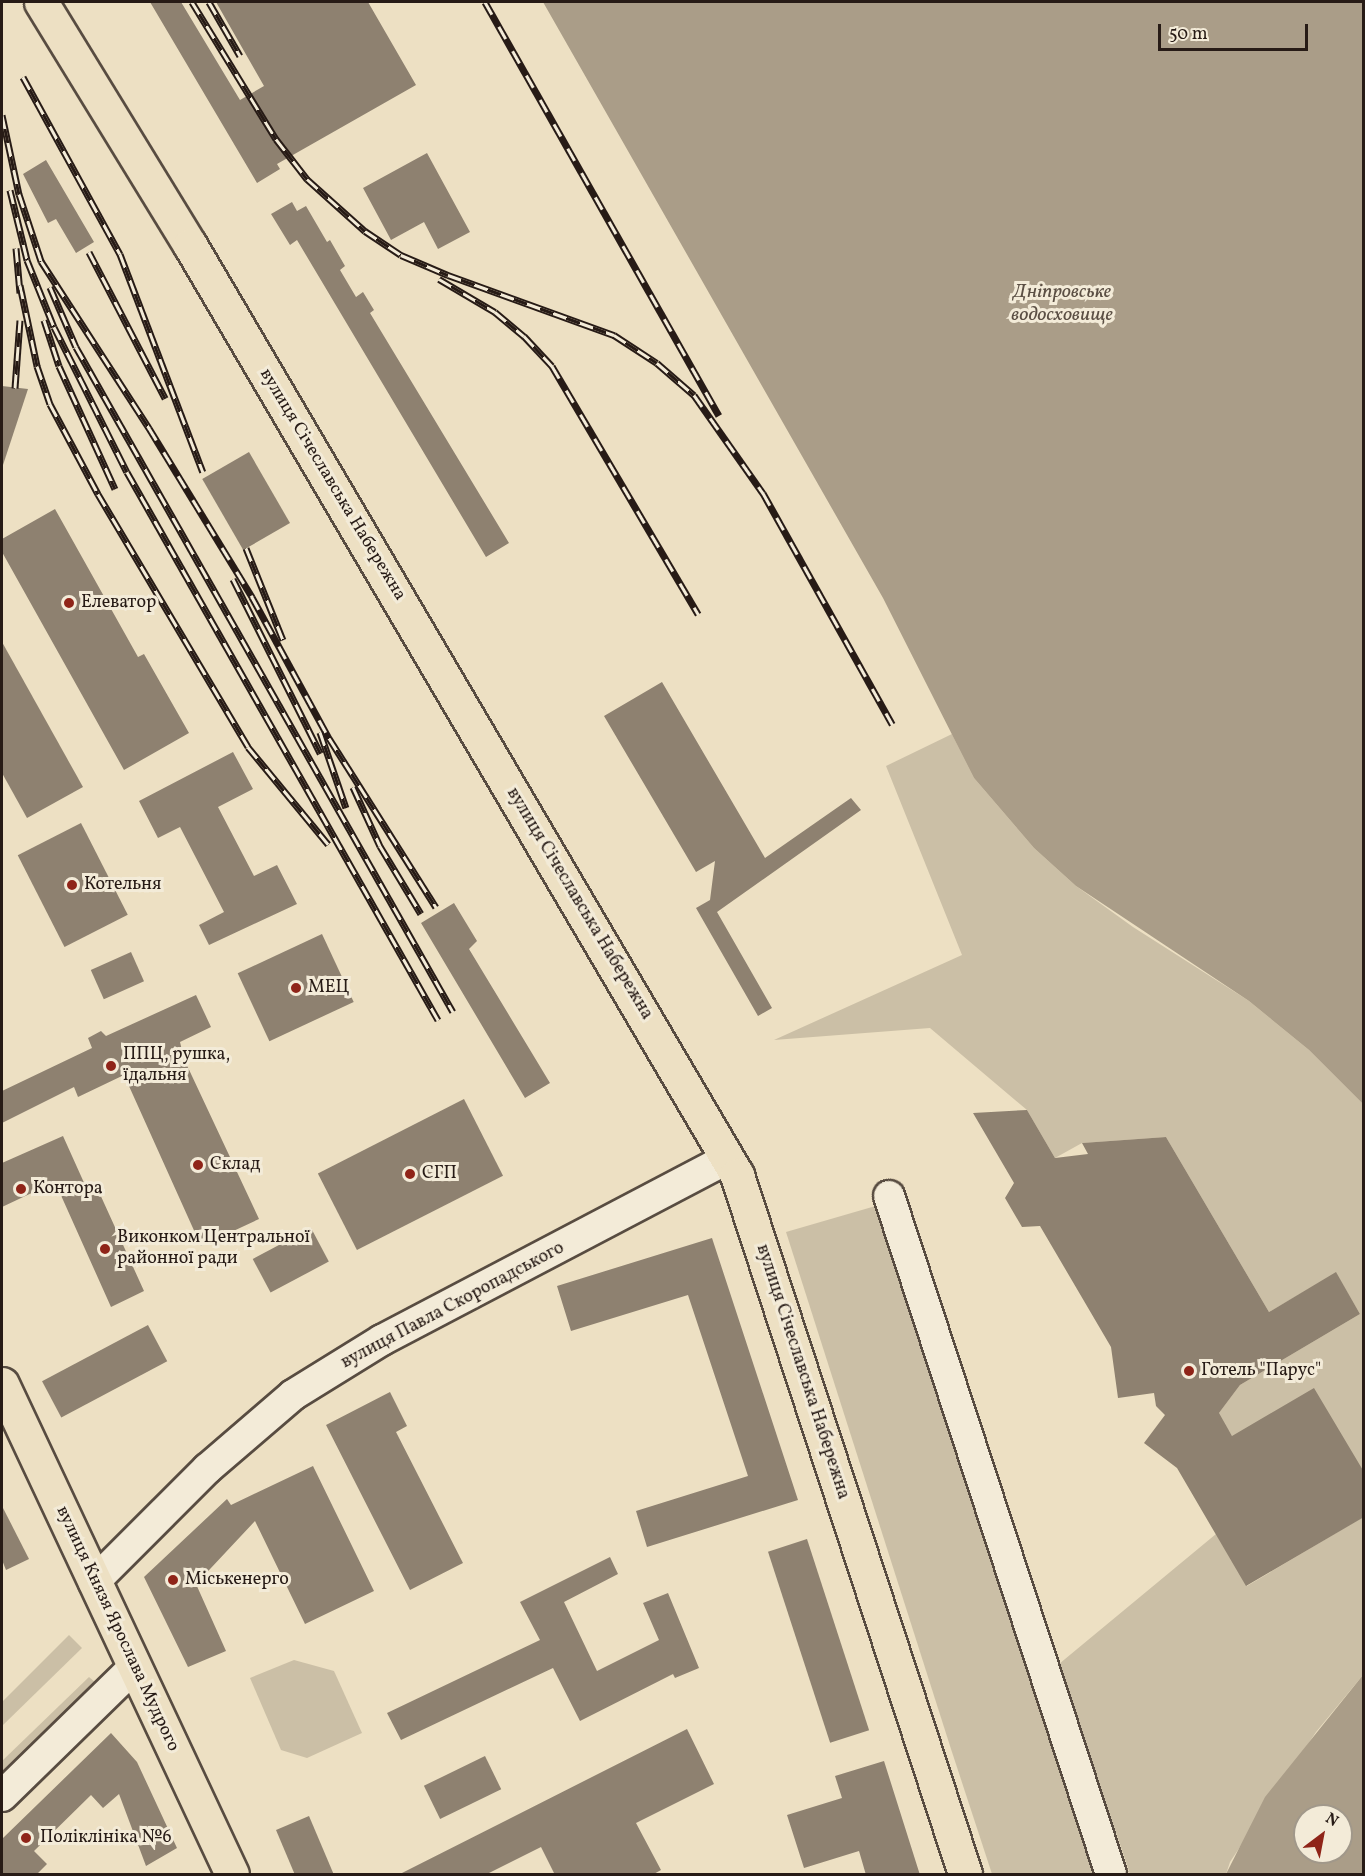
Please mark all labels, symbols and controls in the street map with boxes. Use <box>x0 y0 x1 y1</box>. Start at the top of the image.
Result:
scale bar <box>1161 12 1311 50</box>
text: 50 m <box>1169 22 1208 47</box>
water label: Дніпровське водосховище <box>1011 281 1113 328</box>
street label: вулиця Січеславська Набережна <box>254 365 410 605</box>
place label: Елеватор <box>81 592 156 614</box>
marker: Елеватор <box>62 596 76 610</box>
street label: вулиця Січеславська Набережна <box>501 784 657 1024</box>
place label: Котельня <box>84 874 161 896</box>
marker: Котельня <box>65 878 79 892</box>
place label: МЕЦ <box>308 977 350 999</box>
marker: МЕЦ <box>289 981 303 995</box>
place label: ППЦ, рушка, їдальня <box>123 1045 230 1088</box>
marker: ППЦ, рушка, їдальня <box>104 1059 118 1073</box>
place label: Склад <box>210 1154 260 1176</box>
marker: Склад <box>191 1158 205 1172</box>
place label: СГП <box>422 1163 457 1185</box>
marker: СГП <box>403 1167 417 1181</box>
place label: Контора <box>33 1178 103 1200</box>
marker: Контора <box>14 1182 28 1196</box>
place label: Виконком Центральної районної ради <box>117 1228 310 1270</box>
street label: вулиця Павла Скоропадського <box>338 1238 568 1374</box>
marker: Виконком Центральної районної ради <box>98 1242 112 1256</box>
street label: вулиця Січеславська Набережна <box>751 1242 853 1502</box>
place label: Готель "Парус" <box>1201 1360 1321 1382</box>
marker: Готель "Парус" <box>1182 1364 1196 1378</box>
street label: вулиця Князя Ярослава Мудрого <box>51 1503 183 1755</box>
place label: Міськенерго <box>185 1569 289 1591</box>
marker: Міськенерго <box>166 1573 180 1587</box>
north arrow <box>1293 1804 1353 1864</box>
text: N <box>1321 1808 1342 1833</box>
place label: Поліклініка №6 <box>40 1827 172 1849</box>
marker: Поліклініка №6 <box>17 1829 35 1847</box>

